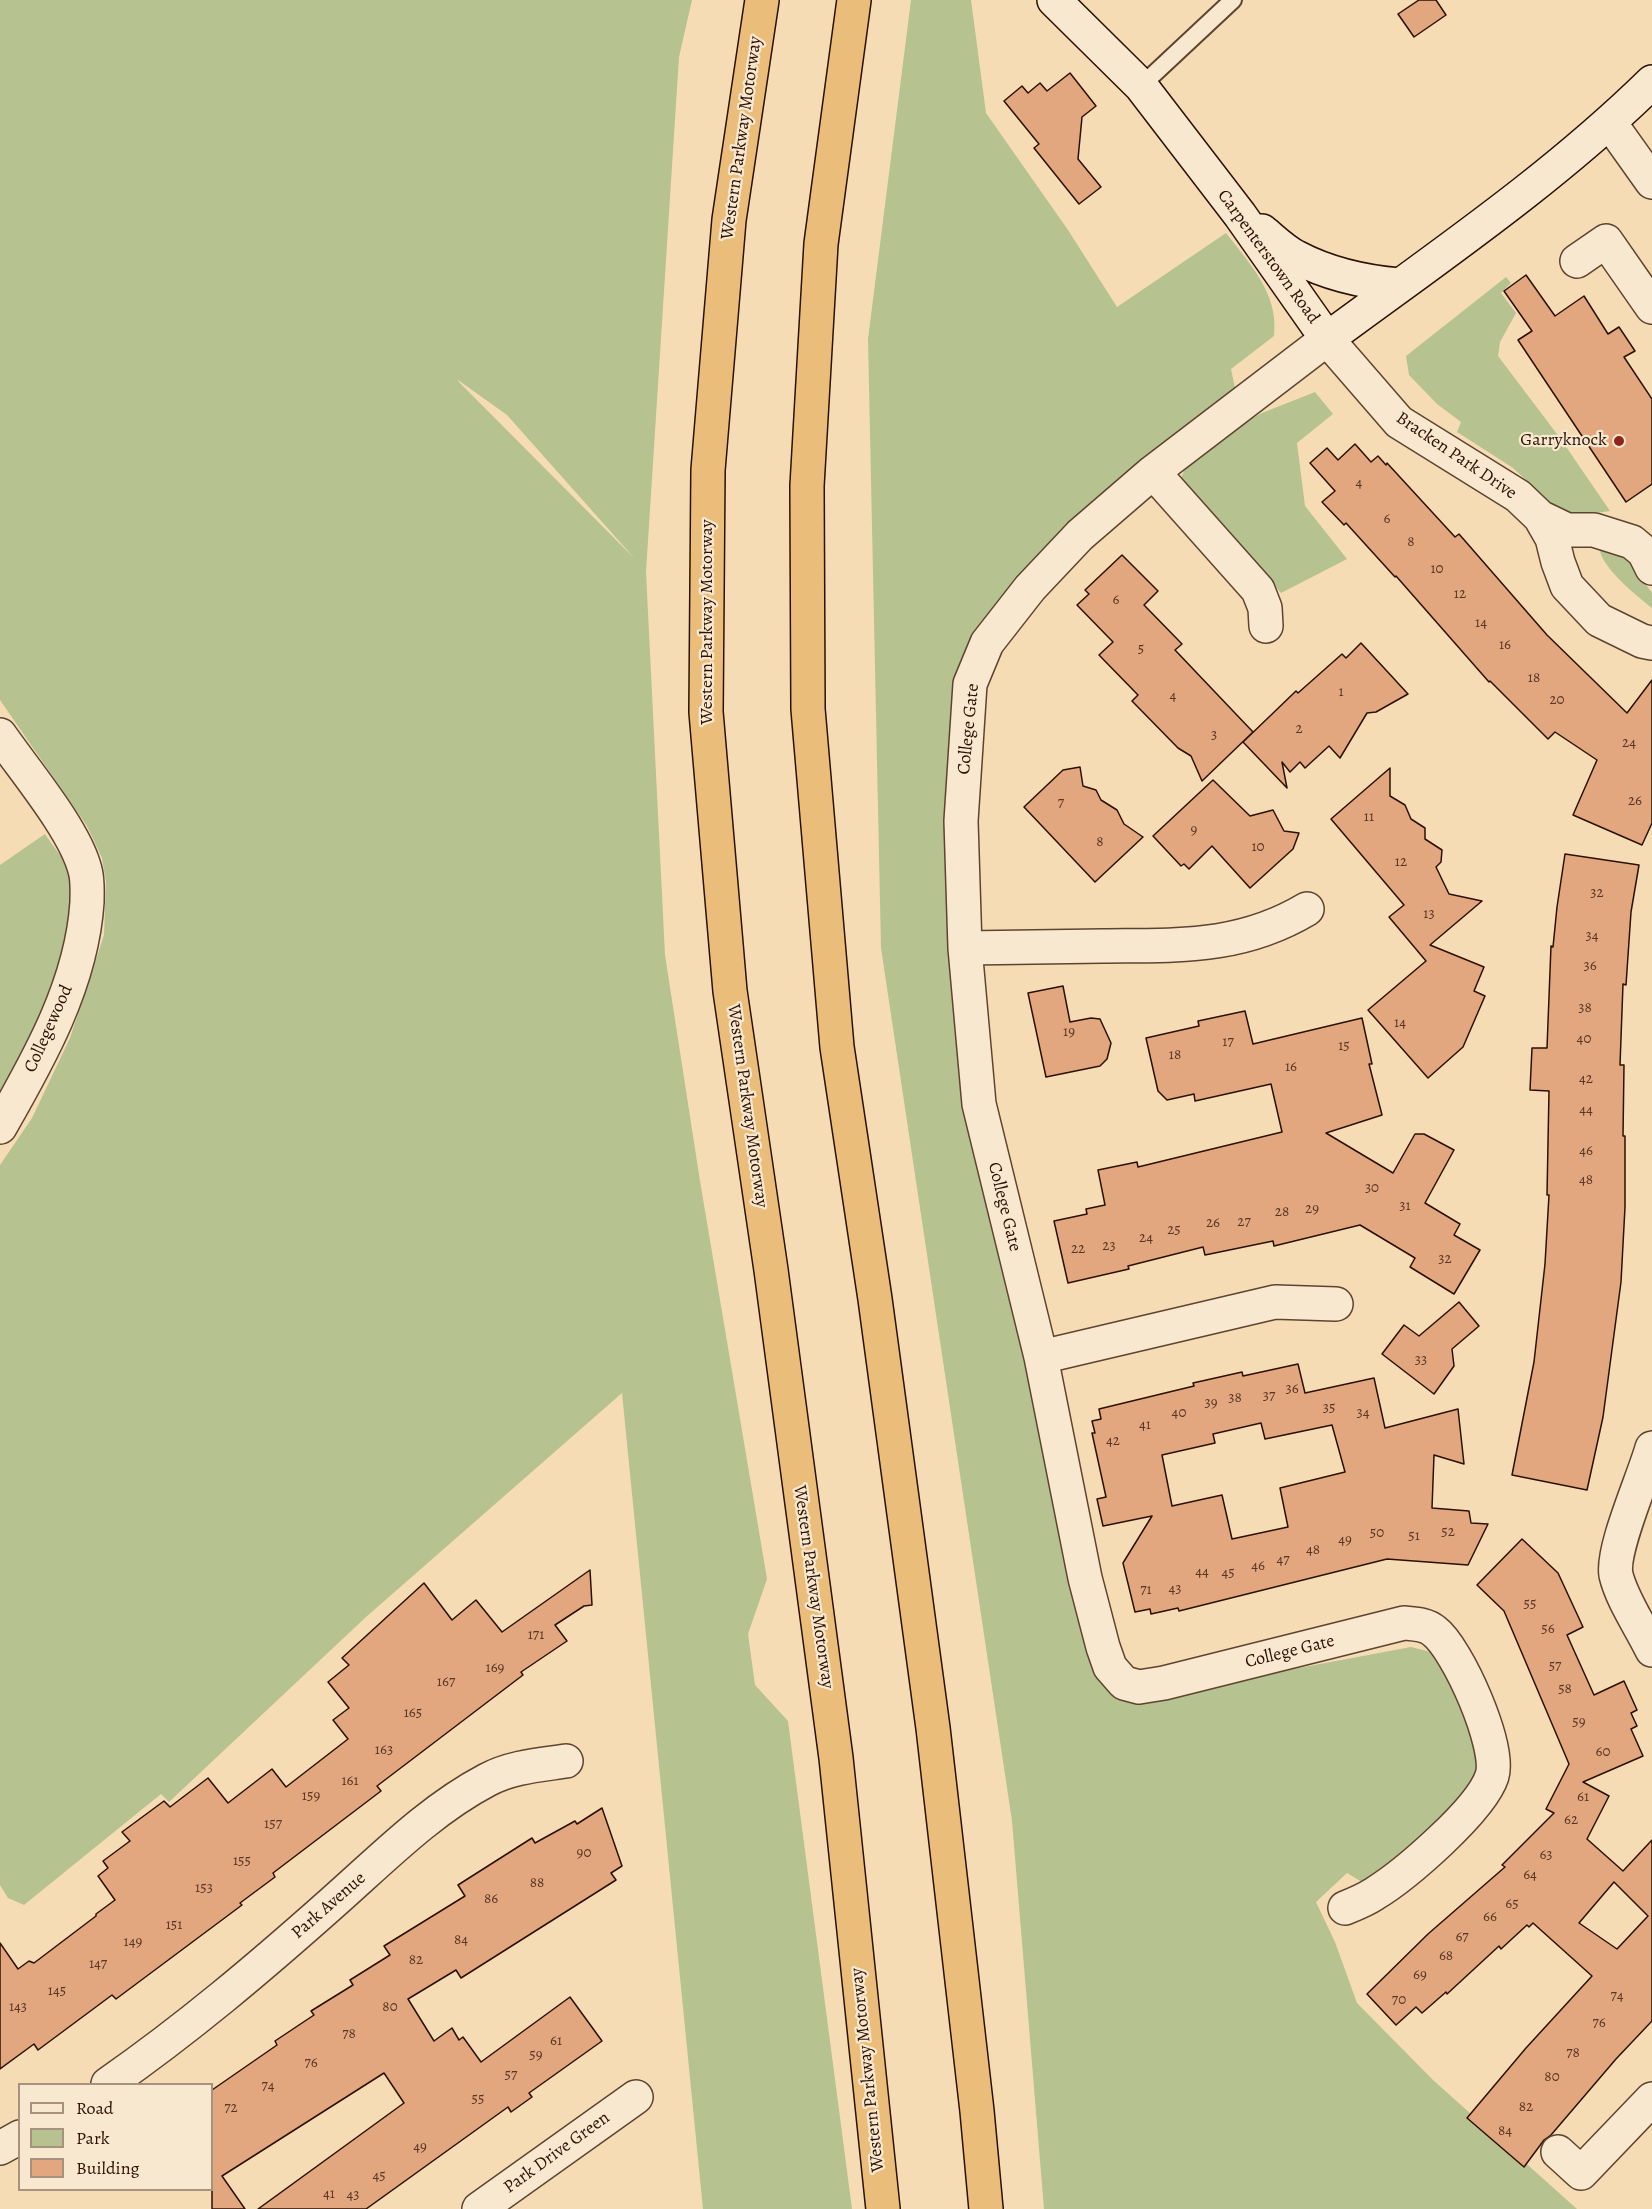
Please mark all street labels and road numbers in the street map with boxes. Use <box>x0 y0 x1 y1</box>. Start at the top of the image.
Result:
street label: Western Parkway Motorway <box>717 35 767 241</box>
street label: Carpenterstown Road <box>1212 186 1324 328</box>
street label: Bracken Park Drive <box>1391 408 1521 504</box>
street label: Western Parkway Motorway <box>697 519 719 725</box>
street label: College Gate <box>953 682 985 776</box>
street label: Collegewood <box>20 982 78 1076</box>
street label: Western Parkway Motorway <box>722 1003 772 1209</box>
street label: College Gate <box>982 1160 1026 1254</box>
street label: Western Parkway Motorway <box>788 1484 838 1690</box>
street label: College Gate <box>1243 1630 1337 1674</box>
street label: Park Avenue <box>288 1868 370 1944</box>
street label: Western Parkway Motorway <box>847 1967 889 2173</box>
street label: Park Drive Green <box>500 2107 614 2199</box>

